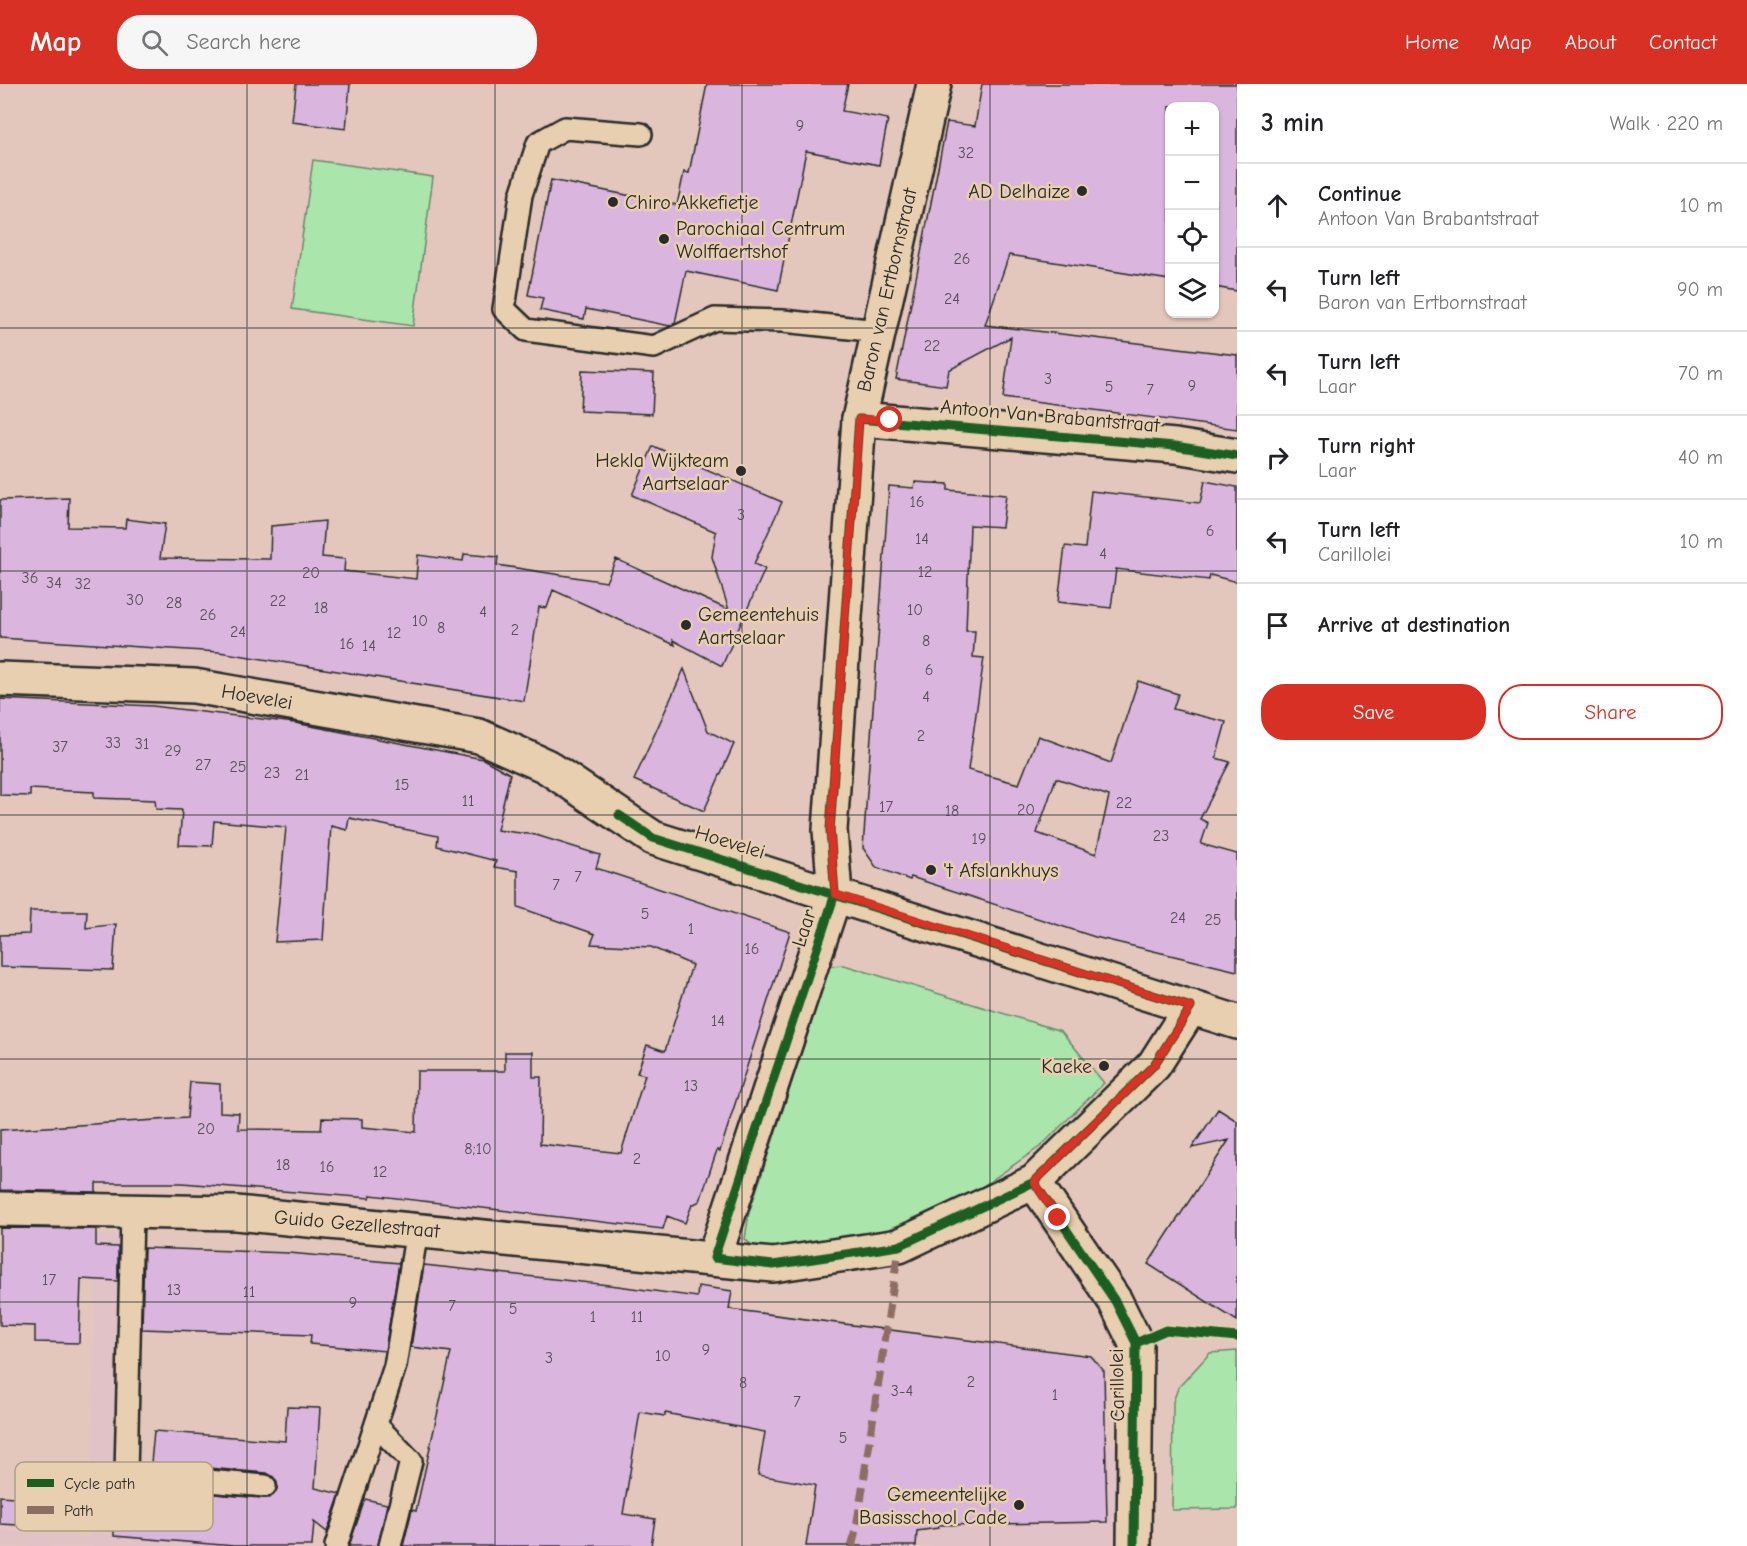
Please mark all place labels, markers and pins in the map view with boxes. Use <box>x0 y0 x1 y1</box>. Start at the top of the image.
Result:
place label: AD Delhaize <box>968 180 1070 203</box>
marker: AD Delhaize <box>1075 184 1089 198</box>
place label: Chiro Akkefietje <box>625 191 759 214</box>
marker: Chiro Akkefietje <box>606 195 620 209</box>
place label: Parochiaal Centrum Wolffaertshof <box>676 217 845 263</box>
marker: Parochiaal Centrum Wolffaertshof <box>657 232 671 246</box>
place label: Hekla Wijkteam Aartselaar <box>595 449 729 495</box>
marker: Hekla Wijkteam Aartselaar <box>734 464 748 478</box>
place label: Gemeentehuis Aartselaar <box>698 603 819 649</box>
marker: Gemeentehuis Aartselaar <box>679 618 693 632</box>
place label: 't Afslankhuys <box>943 859 1058 882</box>
marker: 't Afslankhuys <box>924 863 938 877</box>
place label: Kaeke <box>1041 1055 1092 1078</box>
marker: Kaeke <box>1097 1059 1111 1073</box>
place label: Gemeentelijke Basisschool Cade <box>859 1483 1007 1529</box>
marker: Gemeentelijke Basisschool Cade <box>1012 1498 1026 1512</box>

